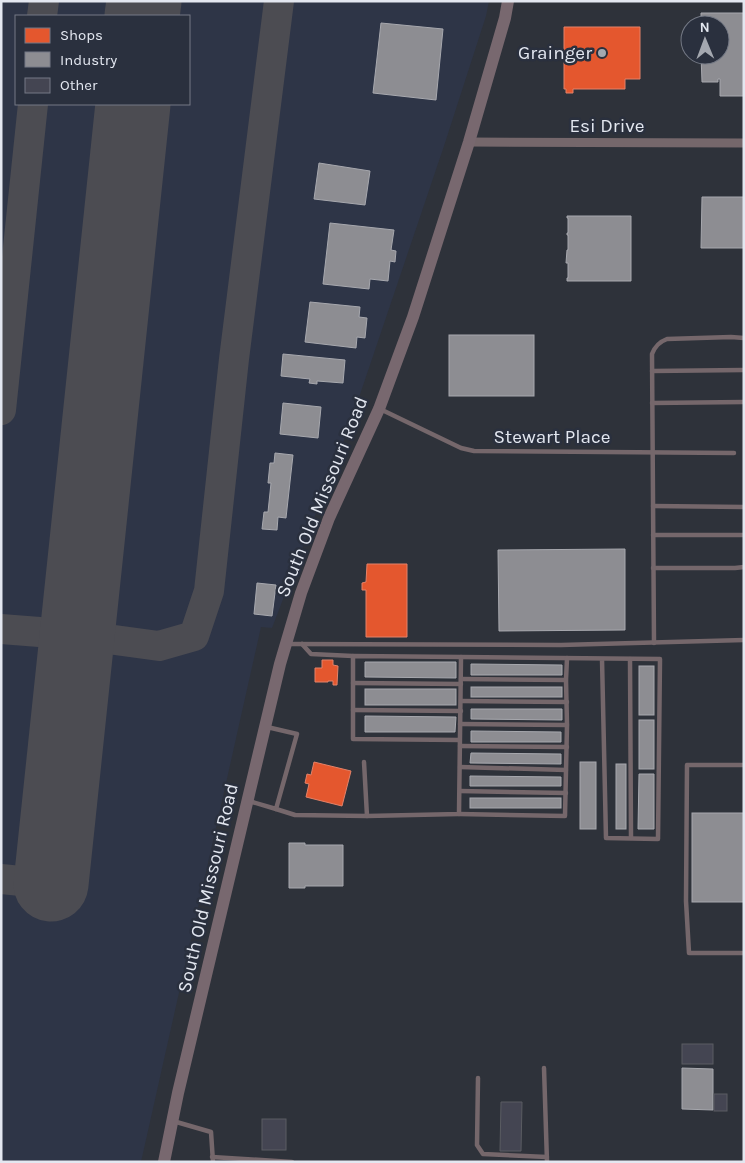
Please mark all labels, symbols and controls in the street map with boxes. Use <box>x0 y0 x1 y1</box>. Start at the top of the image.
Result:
legend <box>15 15 190 105</box>
north arrow <box>680 15 730 65</box>
text: N <box>700 19 710 36</box>
text: Shops <box>60 26 103 44</box>
place label: Grainger <box>518 42 592 64</box>
marker: Grainger <box>596 47 608 59</box>
text: Industry <box>60 51 117 69</box>
text: Other <box>60 76 98 94</box>
street label: Esi Drive <box>569 115 645 137</box>
street label: South Old Missouri Road <box>272 394 372 600</box>
street label: Stewart Place <box>494 426 611 448</box>
street label: South Old Missouri Road <box>173 781 243 995</box>

